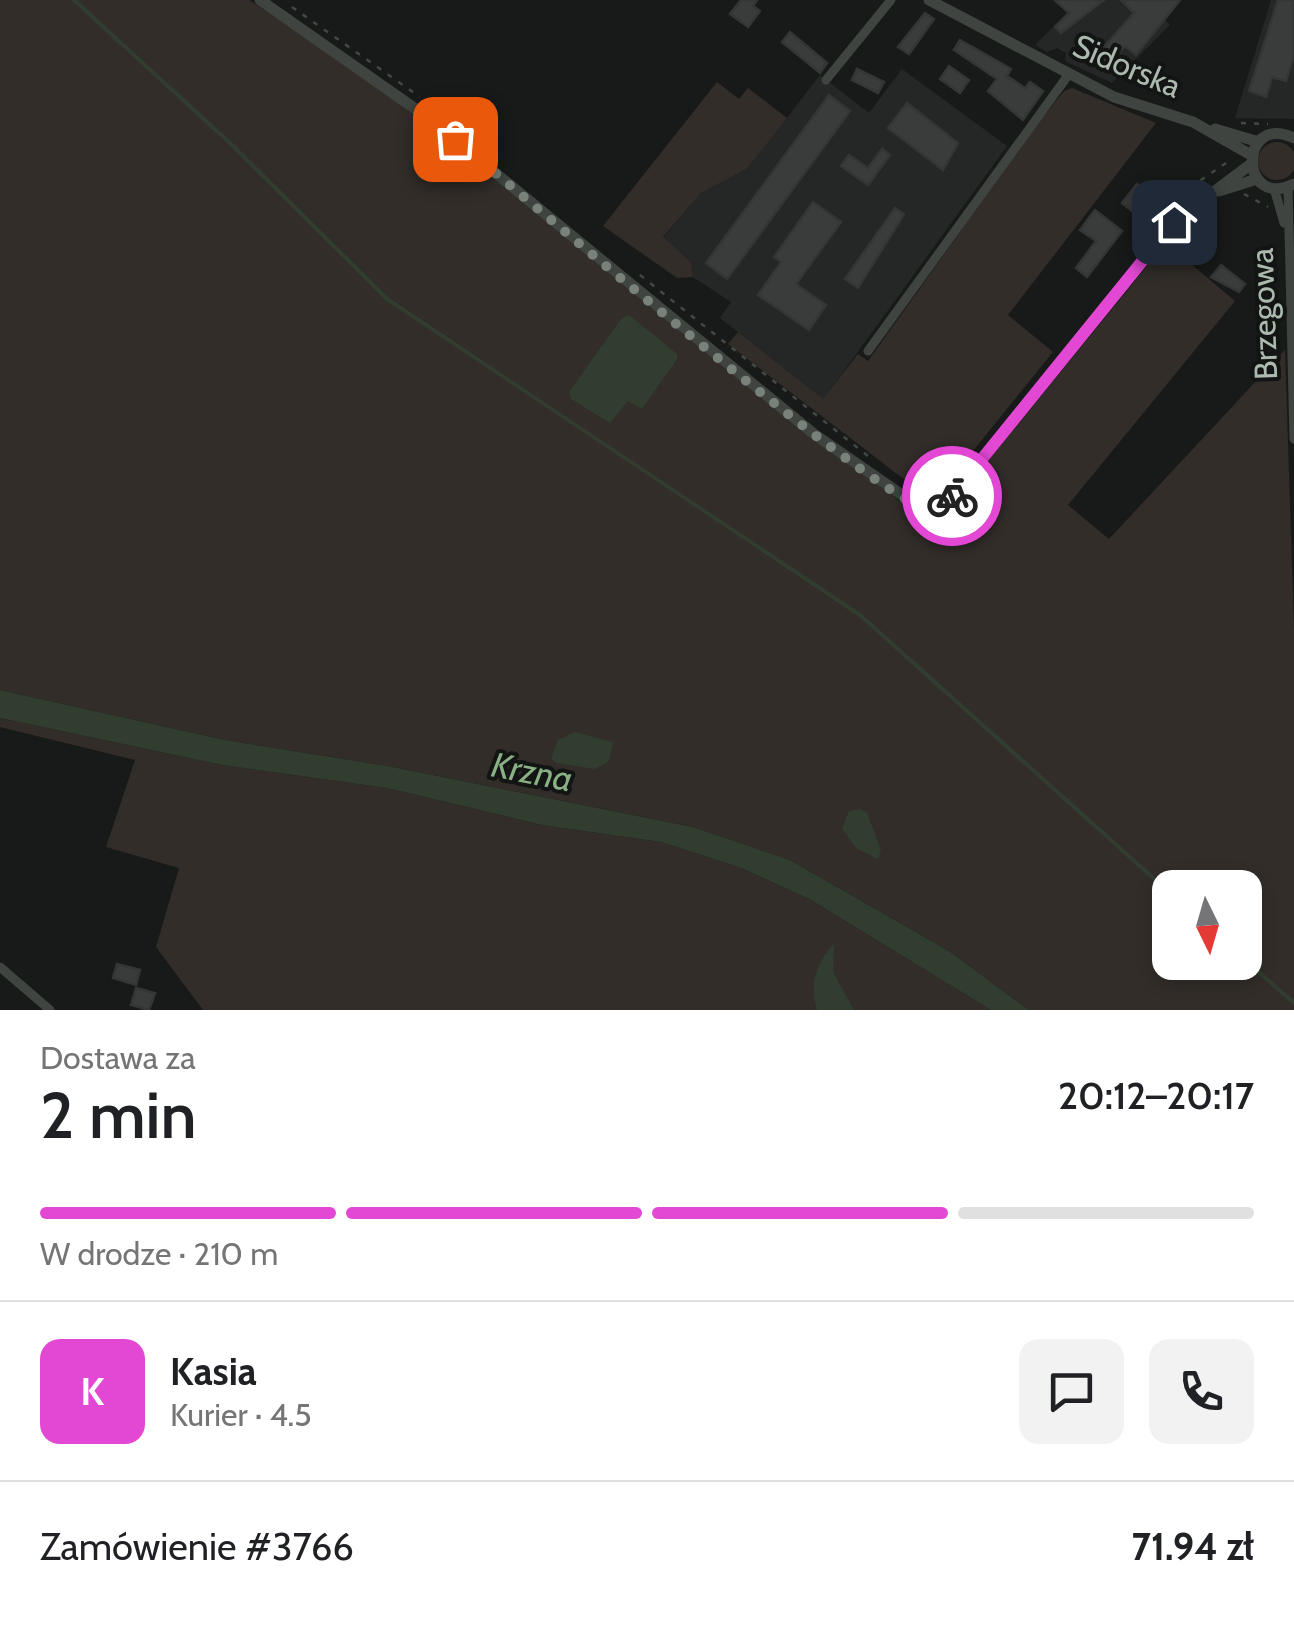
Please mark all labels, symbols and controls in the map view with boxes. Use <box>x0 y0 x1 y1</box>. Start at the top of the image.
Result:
street label: Sidorska <box>1067 25 1188 106</box>
pin <box>413 97 498 182</box>
icon: bag <box>428 112 483 167</box>
pin <box>1132 180 1217 265</box>
icon: home <box>1147 195 1202 250</box>
street label: Brzegowa <box>1242 247 1285 381</box>
courier <box>902 446 1002 546</box>
icon: bike <box>925 469 980 524</box>
water label: Krzna <box>488 743 576 800</box>
north arrow <box>1152 870 1262 980</box>
map controls <box>1152 870 1262 980</box>
text: Dostawa za <box>40 1038 196 1077</box>
text: 20:12–20:17 <box>1058 1072 1254 1119</box>
text: 2 min <box>40 1075 197 1154</box>
text: W drodze · 210 m <box>40 1234 278 1273</box>
button: chat <box>1019 1339 1124 1444</box>
button: phone <box>1149 1339 1254 1444</box>
text: Kasia <box>170 1348 257 1395</box>
text: K <box>81 1368 104 1415</box>
text: Kurier · 4.5 <box>170 1395 312 1434</box>
text: Zamówienie #3766 <box>40 1523 354 1570</box>
text: 71.94 zł <box>1132 1523 1254 1570</box>

